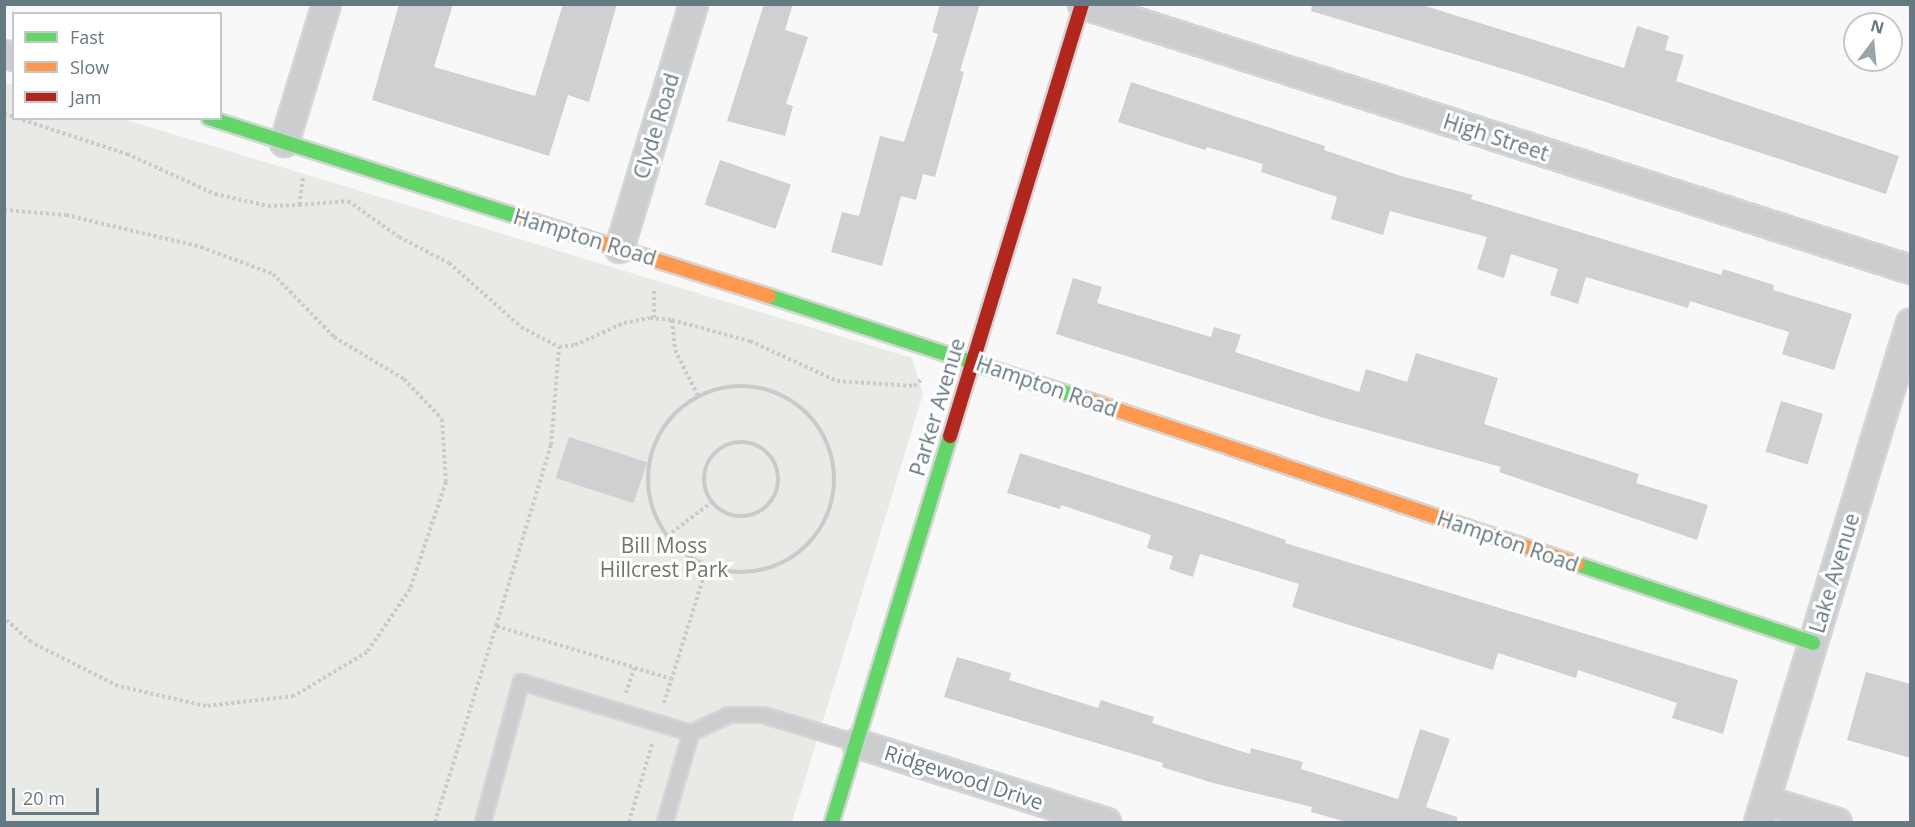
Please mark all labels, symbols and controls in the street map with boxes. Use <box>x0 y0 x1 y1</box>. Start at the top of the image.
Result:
legend <box>12 12 222 120</box>
north arrow <box>1843 12 1903 72</box>
text: N <box>1868 14 1887 39</box>
text: Fast <box>70 25 104 49</box>
text: Slow <box>70 55 109 79</box>
street label: Clyde Road <box>628 70 684 182</box>
text: Jam <box>70 85 102 109</box>
street label: High Street <box>1440 108 1552 166</box>
street label: Hampton Road <box>511 203 659 271</box>
street label: Parker Avenue <box>904 335 970 479</box>
street label: Hampton Road <box>973 350 1121 422</box>
street label: Hampton Road <box>1434 505 1582 577</box>
street label: Lake Avenue <box>1804 510 1864 636</box>
park label: Bill Moss Hillcrest Park <box>600 532 728 582</box>
street label: Ridgewood Drive <box>881 739 1047 815</box>
scale bar <box>15 776 102 814</box>
text: 20 m <box>23 786 65 810</box>

